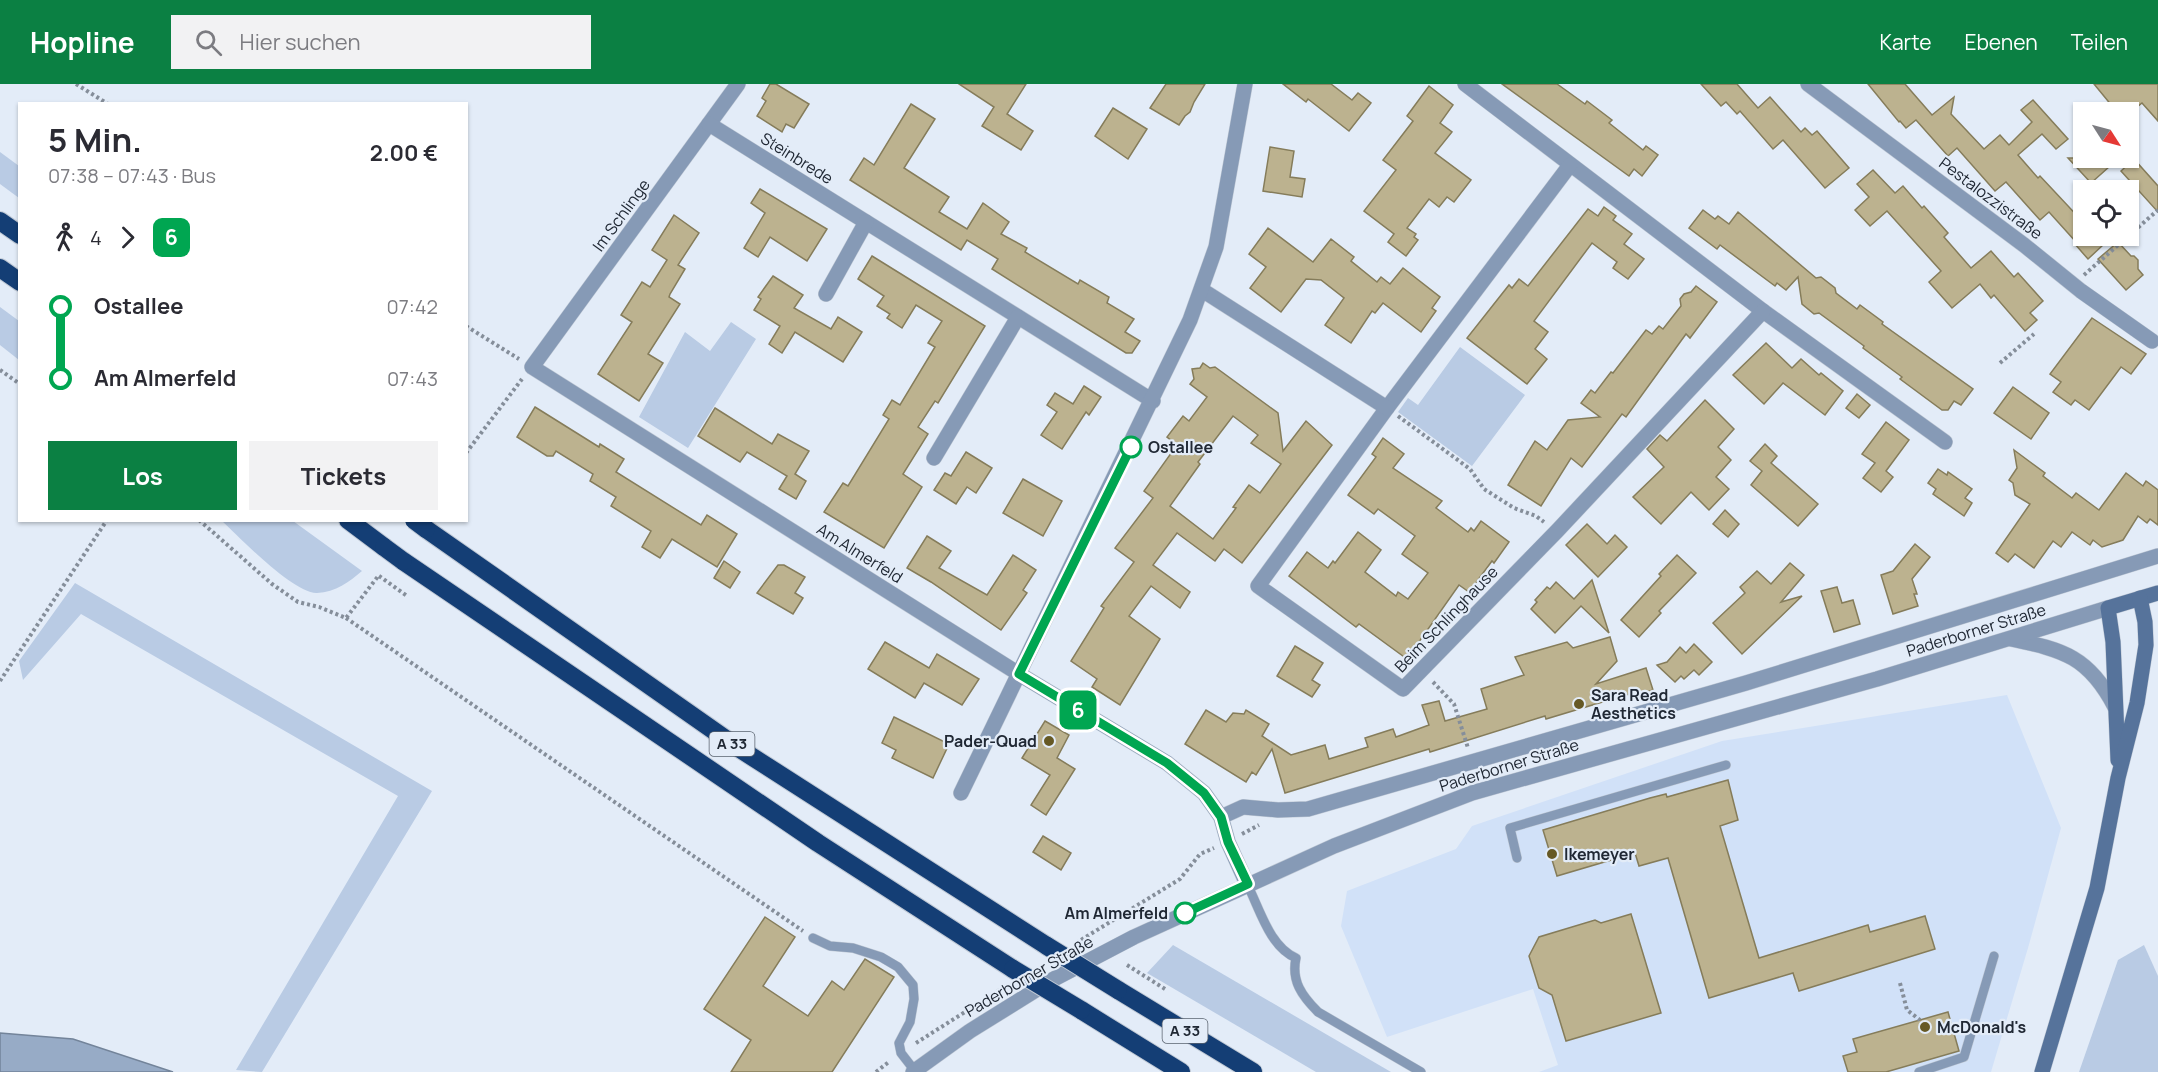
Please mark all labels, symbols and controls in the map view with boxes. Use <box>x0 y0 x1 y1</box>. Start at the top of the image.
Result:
search box <box>171 15 591 69</box>
text: Hopline <box>30 23 135 61</box>
icon: search <box>192 26 225 59</box>
text: Hier suchen <box>240 27 360 57</box>
text: Karte <box>1879 28 1931 56</box>
text: Ebenen <box>1964 28 2038 56</box>
text: Teilen <box>2071 28 2128 56</box>
north arrow <box>2073 102 2139 168</box>
map controls <box>2073 102 2139 246</box>
text: 5 Min. <box>48 117 142 162</box>
street label: Steinbrede <box>756 127 838 189</box>
text: 2.00 € <box>370 138 438 168</box>
street label: Pestalozzistraße <box>1935 152 2047 244</box>
text: 07:38 – 07:43 · Bus <box>48 162 216 189</box>
street label: Im Schlinge <box>587 174 655 256</box>
button: locate <box>2073 180 2139 246</box>
icon: walk <box>48 221 81 254</box>
icon: forward <box>111 221 144 254</box>
text: 6 <box>165 223 178 251</box>
text: 4 <box>90 224 102 251</box>
text: Ostallee <box>94 291 183 321</box>
text: 07:42 <box>387 293 438 320</box>
text: Am Almerfeld <box>94 363 236 393</box>
text: 07:43 <box>387 365 438 392</box>
marker: Ostallee <box>1120 436 1142 458</box>
place label: Ostallee <box>1148 436 1213 458</box>
button: Los <box>48 441 237 510</box>
button: Tickets <box>249 441 438 510</box>
street label: Am Almerfeld <box>813 518 907 588</box>
street label: Beim Schlinghause <box>1389 561 1503 677</box>
street label: Paderborner Straße <box>1904 598 2048 662</box>
place label: Sara Read Aesthetics <box>1591 684 1676 724</box>
line badge: 6 <box>1058 690 1098 730</box>
text: 6 <box>1071 696 1085 724</box>
marker: Sara Read Aesthetics <box>1572 697 1586 711</box>
place label: Pader-Quad <box>944 730 1037 752</box>
road number: A 33 <box>710 732 754 756</box>
street label: Paderborner Straße <box>1437 733 1581 797</box>
marker: Pader-Quad <box>1042 734 1056 748</box>
place label: Ikemeyer <box>1564 843 1635 865</box>
marker: Ikemeyer <box>1545 847 1559 861</box>
place label: Am Almerfeld <box>1064 902 1168 924</box>
marker: Am Almerfeld <box>1174 902 1196 924</box>
street label: Paderborner Straße <box>961 930 1097 1022</box>
place label: McDonald's <box>1937 1016 2026 1038</box>
road number: A 33 <box>1162 1019 1208 1043</box>
marker: McDonald's <box>1918 1020 1932 1034</box>

